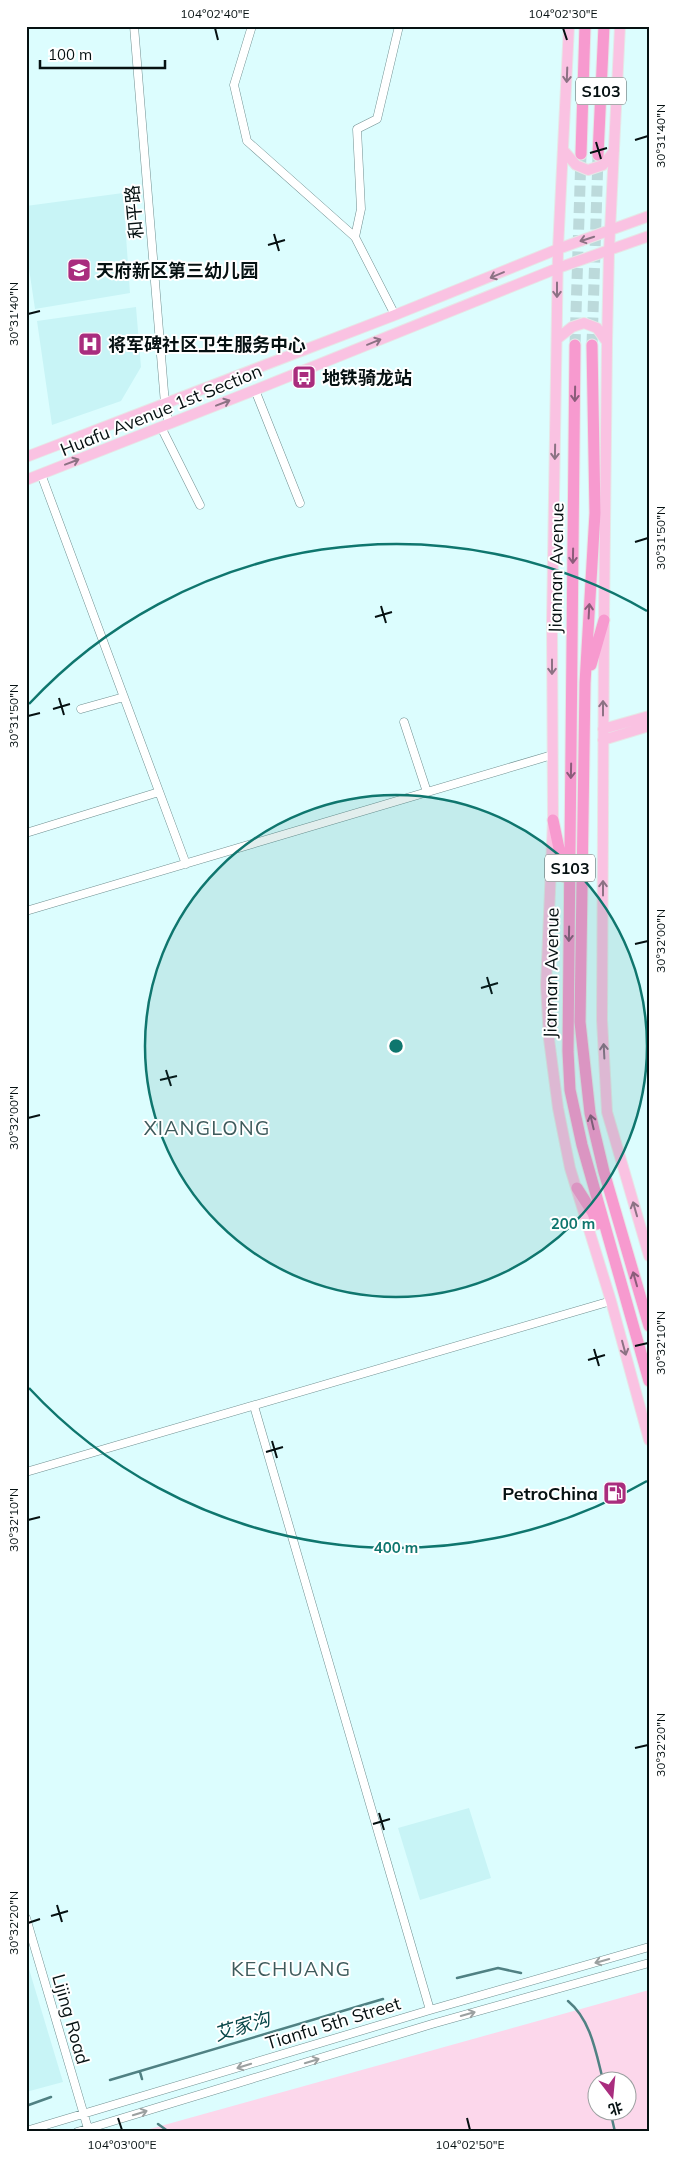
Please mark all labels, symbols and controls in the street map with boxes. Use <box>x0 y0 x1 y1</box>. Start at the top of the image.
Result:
text: 104°02'40"E <box>180 6 250 21</box>
text: 104°02'30"E <box>528 6 598 21</box>
scale bar <box>40 38 165 70</box>
text: 100 m <box>48 45 92 64</box>
one-way arrow <box>563 67 572 83</box>
road number: S103 <box>576 78 626 104</box>
text: 30°31'40"N <box>653 104 668 168</box>
street label: 和平路 <box>120 184 148 240</box>
one-way arrow <box>580 235 595 244</box>
school or university icon: 天府新区第三幼儿园 <box>66 257 92 283</box>
place label: 天府新区第三幼儿园 <box>96 259 258 282</box>
one-way arrow <box>490 270 505 280</box>
one-way arrow <box>553 281 562 297</box>
text: 30°31'40"N <box>6 282 21 346</box>
hospital icon: 将军碑社区卫生服务中心 <box>77 331 103 357</box>
place label: 将军碑社区卫生服务中心 <box>108 333 306 356</box>
one-way arrow <box>366 337 381 346</box>
street label: Huafu Avenue 1st Section <box>57 359 265 461</box>
bus stop icon: 地铁骑龙站 <box>291 364 317 390</box>
place label: 地铁骑龙站 <box>322 366 412 389</box>
one-way arrow <box>570 385 580 401</box>
one-way arrow <box>215 398 230 407</box>
one-way arrow <box>550 444 560 460</box>
one-way arrow <box>64 457 79 466</box>
street label: Jiannan Avenue <box>543 502 569 634</box>
text: 30°31'50"N <box>653 506 668 570</box>
one-way arrow <box>568 548 578 564</box>
one-way arrow <box>585 603 594 619</box>
one-way arrow <box>547 658 557 675</box>
text: 30°31'50"N <box>6 684 21 748</box>
one-way arrow <box>598 701 608 717</box>
one-way arrow <box>566 762 576 779</box>
road number: S103 <box>545 854 595 881</box>
one-way arrow <box>598 881 608 897</box>
street label: Jiannan Avenue <box>538 907 564 1039</box>
text: 30°32'00"N <box>653 909 668 973</box>
one-way arrow <box>564 925 574 941</box>
centre of rings <box>387 1037 405 1055</box>
one-way arrow <box>599 1043 608 1059</box>
text: 30°32'00"N <box>6 1086 21 1150</box>
district label: XIANGLONG <box>144 1115 270 1140</box>
one-way arrow <box>587 1115 596 1131</box>
one-way arrow <box>630 1202 640 1218</box>
text: 200 m <box>551 1214 595 1233</box>
one-way arrow <box>630 1271 640 1287</box>
text: 30°32'10"N <box>653 1311 668 1375</box>
one-way arrow <box>619 1339 629 1355</box>
fuel station icon: PetroChina <box>602 1480 628 1506</box>
place label: PetroChina <box>502 1482 598 1505</box>
text: 30°32'10"N <box>6 1488 21 1552</box>
text: 400 m <box>374 1538 418 1557</box>
text: 30°32'20"N <box>653 1713 668 1777</box>
text: 30°32'20"N <box>6 1891 21 1955</box>
district label: KECHUANG <box>231 1956 351 1981</box>
one-way arrow <box>594 1956 610 1966</box>
street label: Lijing Road <box>47 1971 95 2067</box>
street label: Tianfu 5th Street <box>263 1992 403 2054</box>
water label: 艾家沟 <box>211 2006 275 2046</box>
one-way arrow <box>460 2009 476 2018</box>
one-way arrow <box>304 2055 320 2065</box>
one-way arrow <box>237 2061 253 2071</box>
north arrow <box>588 2070 638 2120</box>
text: 北 <box>606 2098 625 2119</box>
one-way arrow <box>132 2107 148 2117</box>
text: 104°03'00"E <box>87 2137 157 2152</box>
text: 104°02'50"E <box>435 2137 505 2152</box>

